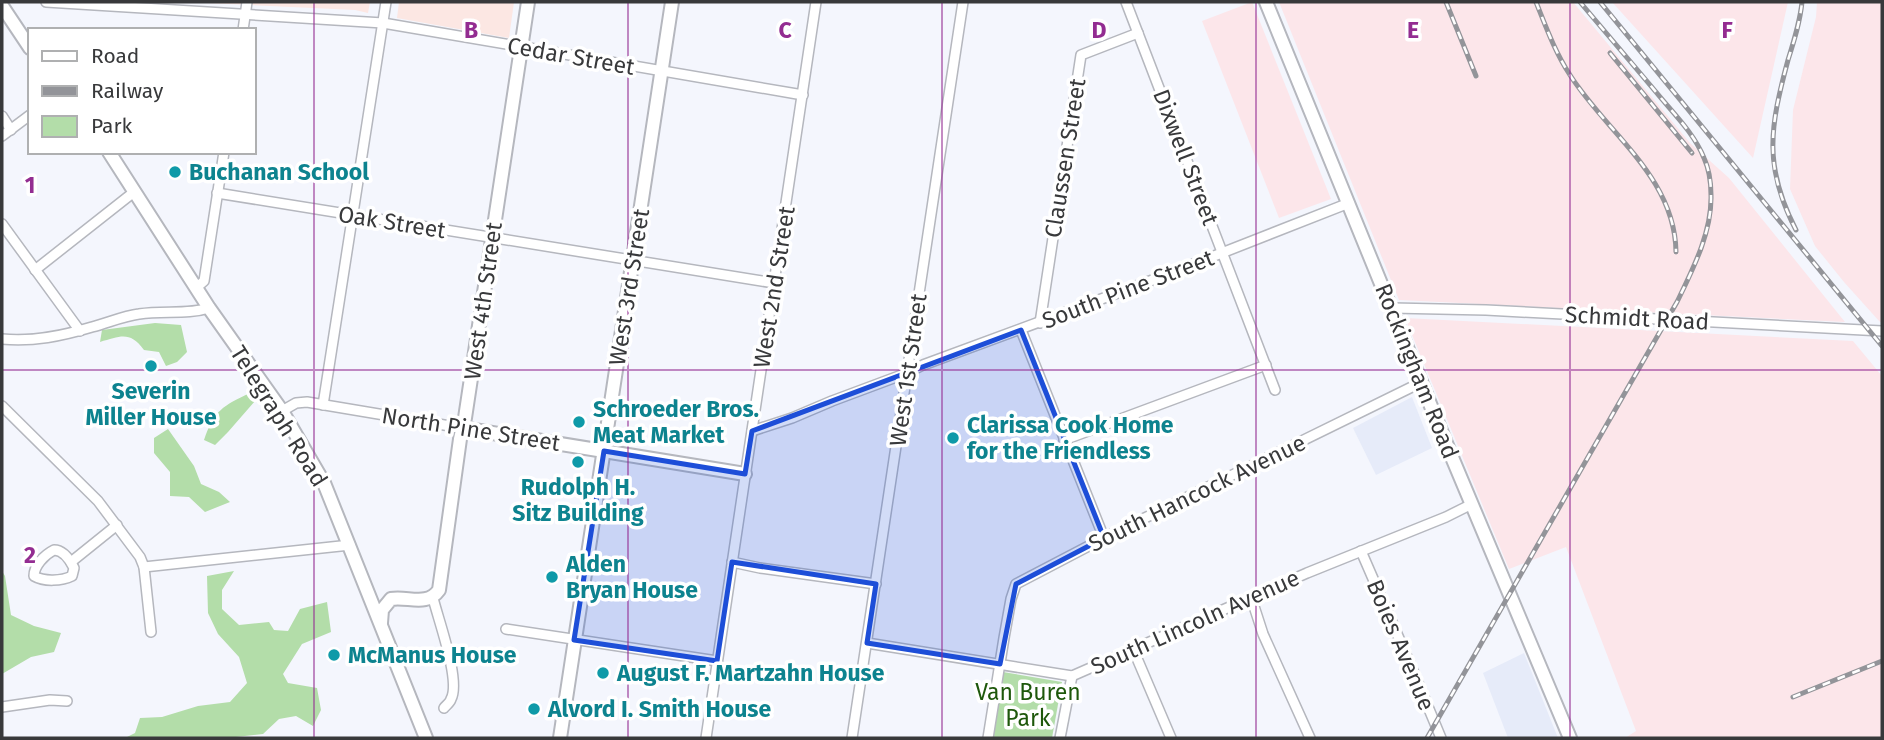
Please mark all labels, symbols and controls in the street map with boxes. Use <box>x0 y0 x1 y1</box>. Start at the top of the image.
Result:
text: B <box>464 16 478 44</box>
text: C <box>778 16 792 44</box>
text: D <box>1092 16 1107 44</box>
text: E <box>1407 16 1419 44</box>
text: F <box>1721 16 1733 44</box>
legend <box>28 28 256 154</box>
street label: Cedar Street <box>505 31 637 81</box>
text: Road <box>91 43 139 69</box>
street label: Claussen Street <box>1039 76 1092 240</box>
text: Railway <box>91 78 164 104</box>
street label: Dixwell Street <box>1147 85 1225 230</box>
text: Park <box>91 113 133 139</box>
place label: Buchanan School <box>189 158 369 186</box>
marker: Buchanan School <box>167 164 183 180</box>
text: 1 <box>25 171 35 199</box>
street label: Oak Street <box>336 200 448 244</box>
street label: West 2nd Street <box>747 203 801 370</box>
street label: West 3rd Street <box>603 206 655 367</box>
street label: West 4th Street <box>458 220 508 382</box>
street label: South Pine Street <box>1038 243 1218 335</box>
street label: Rockingham Road <box>1369 279 1465 463</box>
street label: West 1st Street <box>883 291 933 448</box>
street label: Schmidt Road <box>1564 300 1710 336</box>
street label: Telegraph Road <box>224 340 334 492</box>
marker: Severin Miller House <box>143 358 159 374</box>
place label: Severin Miller House <box>85 377 217 431</box>
place label: Schroeder Bros. Meat Market <box>593 395 759 449</box>
street label: North Pine Street <box>380 401 563 457</box>
place label: Clarissa Cook Home for the Friendless <box>967 411 1174 465</box>
marker: Schroeder Bros. Meat Market <box>571 414 587 430</box>
street label: South Hancock Avenue <box>1084 428 1310 558</box>
marker: Clarissa Cook Home for the Friendless <box>945 430 961 446</box>
marker: Rudolph H. Sitz Building <box>570 454 586 470</box>
place label: Rudolph H. Sitz Building <box>512 473 644 527</box>
text: 2 <box>24 541 36 569</box>
place label: Alden Bryan House <box>565 550 698 604</box>
street label: South Lincoln Avenue <box>1086 563 1304 681</box>
marker: Alden Bryan House <box>544 569 560 585</box>
street label: Boies Avenue <box>1361 575 1441 715</box>
place label: McManus House <box>348 641 517 669</box>
marker: McManus House <box>326 647 342 663</box>
place label: August F. Martzahn House <box>616 659 885 687</box>
marker: August F. Martzahn House <box>595 665 611 681</box>
park label: Van Buren Park <box>975 678 1081 732</box>
place label: Alvord I. Smith House <box>547 695 771 723</box>
marker: Alvord I. Smith House <box>526 701 542 717</box>

